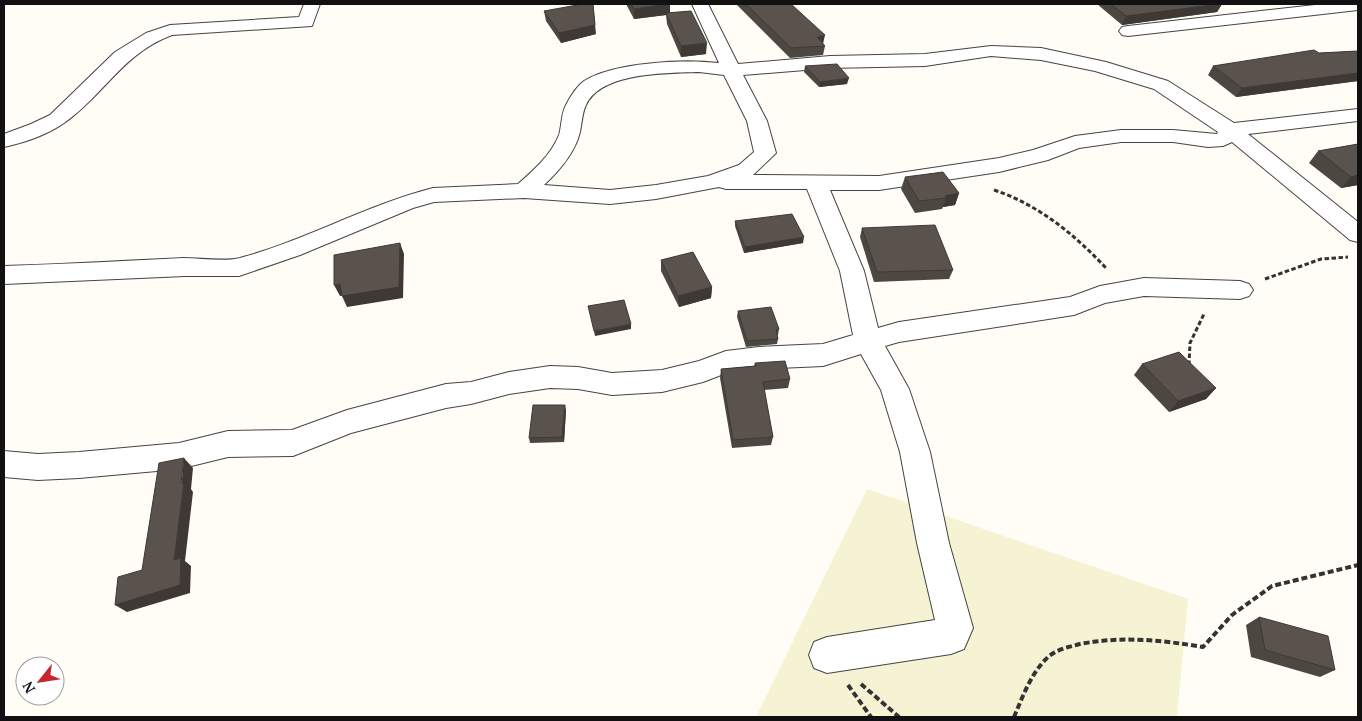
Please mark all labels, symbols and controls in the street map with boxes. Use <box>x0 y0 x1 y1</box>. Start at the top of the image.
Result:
north arrow <box>15 656 65 706</box>
text: N <box>17 678 39 697</box>

